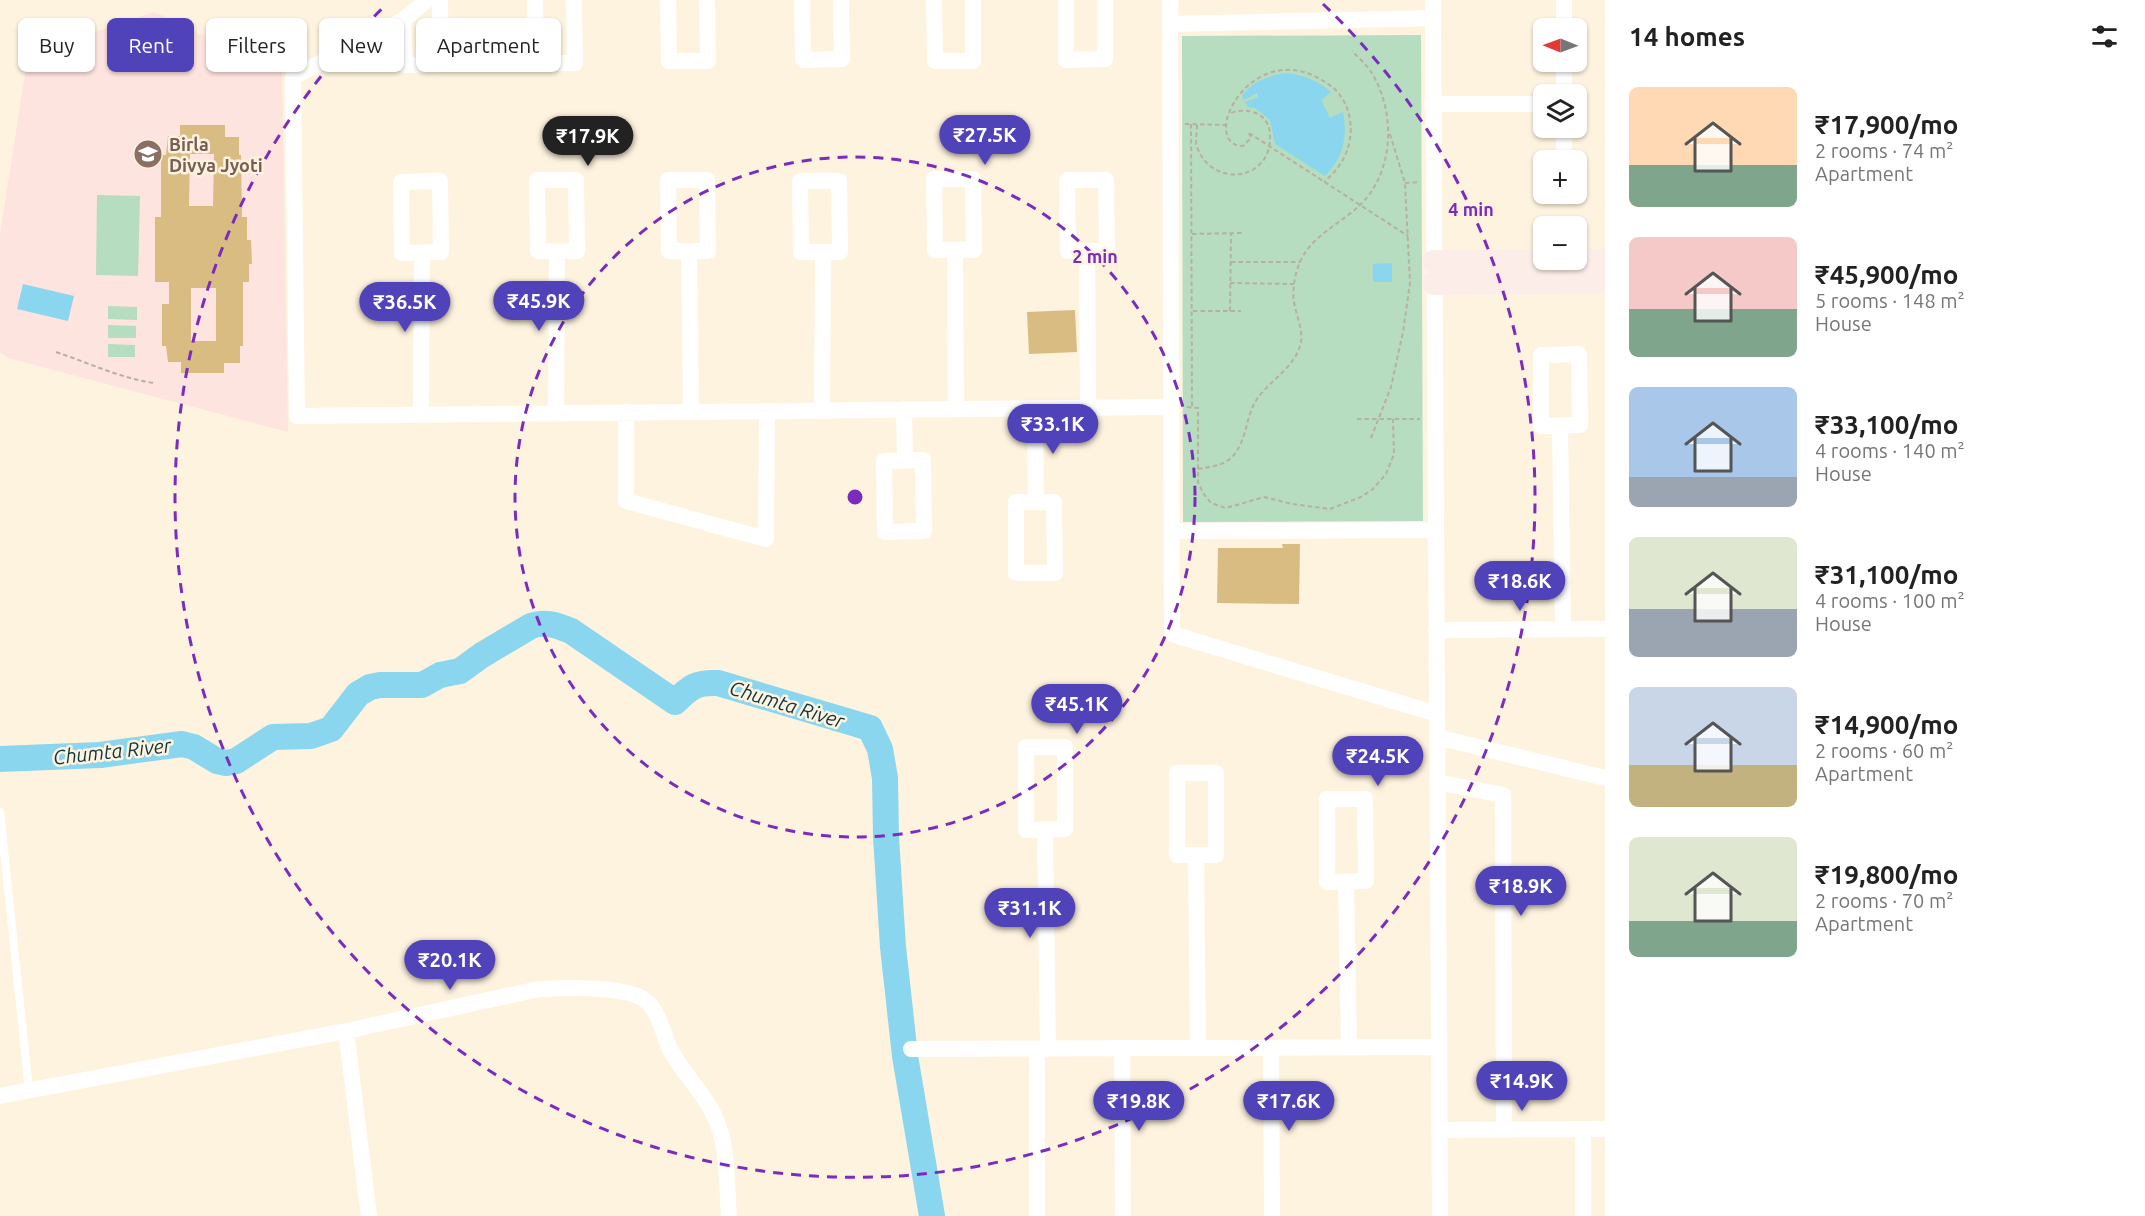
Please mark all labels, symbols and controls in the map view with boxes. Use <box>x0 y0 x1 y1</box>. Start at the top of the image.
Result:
chip: Buy <box>18 18 95 72</box>
chip: Rent <box>107 18 194 72</box>
chip: Filters <box>206 18 307 72</box>
chip: New <box>319 18 404 72</box>
chip: Apartment <box>416 18 561 72</box>
north arrow <box>1533 18 1587 72</box>
map controls <box>1533 18 1587 270</box>
icon: filters <box>2088 20 2121 53</box>
text: 14 homes <box>1629 22 1745 51</box>
button: layers <box>1533 84 1587 138</box>
text: ₹17,900/mo <box>1815 110 1958 139</box>
icon: home <box>1677 111 1749 183</box>
pin: ₹27.5K <box>936 115 1034 166</box>
pin: ₹17.9K <box>539 116 637 167</box>
text: ₹27.5K <box>953 123 1017 146</box>
text: ₹17.9K <box>556 124 620 147</box>
place label: Birla Divya Jyoti <box>169 134 263 175</box>
school or university icon: Birla Divya Jyoti <box>132 138 164 170</box>
text: 2 rooms · 74 m² <box>1815 139 1953 162</box>
button: + <box>1533 150 1587 204</box>
text: Apartment <box>1815 162 1913 185</box>
text: 4 min <box>1448 199 1494 219</box>
button: − <box>1533 216 1587 270</box>
text: 2 min <box>1072 246 1118 266</box>
text: ₹45,900/mo <box>1815 260 1958 289</box>
icon: home <box>1677 261 1749 333</box>
pin: ₹45.9K <box>490 281 588 332</box>
pin: ₹36.5K <box>356 282 454 333</box>
text: ₹45.9K <box>507 289 571 312</box>
text: 5 rooms · 148 m² <box>1815 289 1965 312</box>
text: ₹36.5K <box>373 290 437 313</box>
text: House <box>1815 312 1872 335</box>
pin: ₹33.1K <box>1004 404 1102 455</box>
text: ₹33,100/mo <box>1815 410 1958 439</box>
icon: home <box>1677 411 1749 483</box>
text: ₹33.1K <box>1021 412 1085 435</box>
text: 4 rooms · 140 m² <box>1815 439 1965 462</box>
text: House <box>1815 462 1872 485</box>
centre of rings <box>845 487 865 507</box>
text: ₹31,100/mo <box>1815 560 1958 589</box>
pin: ₹18.6K <box>1471 561 1569 612</box>
icon: home <box>1677 561 1749 633</box>
text: ₹18.6K <box>1488 569 1552 592</box>
text: 4 rooms · 100 m² <box>1815 589 1965 612</box>
text: House <box>1815 612 1872 635</box>
water label: Chumta River <box>727 676 848 733</box>
pin: ₹45.1K <box>1028 684 1126 735</box>
text: ₹45.1K <box>1045 692 1109 715</box>
text: ₹14,900/mo <box>1815 710 1958 739</box>
icon: home <box>1677 711 1749 783</box>
water label: Chumta River <box>52 733 174 769</box>
pin: ₹24.5K <box>1329 736 1427 787</box>
text: 2 rooms · 60 m² <box>1815 739 1953 762</box>
text: ₹24.5K <box>1346 744 1410 767</box>
text: Apartment <box>1815 762 1913 785</box>
text: ₹19,800/mo <box>1815 860 1958 889</box>
icon: home <box>1677 861 1749 933</box>
pin: ₹18.9K <box>1472 866 1570 917</box>
text: ₹18.9K <box>1489 874 1553 897</box>
pin: ₹31.1K <box>981 888 1079 939</box>
text: 2 rooms · 70 m² <box>1815 889 1953 912</box>
text: ₹31.1K <box>998 896 1062 919</box>
text: Apartment <box>1815 912 1913 935</box>
pin: ₹20.1K <box>401 940 499 991</box>
text: ₹20.1K <box>418 948 482 971</box>
pin: ₹14.9K <box>1473 1061 1571 1112</box>
text: ₹14.9K <box>1490 1069 1554 1092</box>
pin: ₹19.8K <box>1090 1081 1188 1132</box>
pin: ₹17.6K <box>1240 1081 1338 1132</box>
text: ₹19.8K <box>1107 1089 1171 1112</box>
text: ₹17.6K <box>1257 1089 1321 1112</box>

